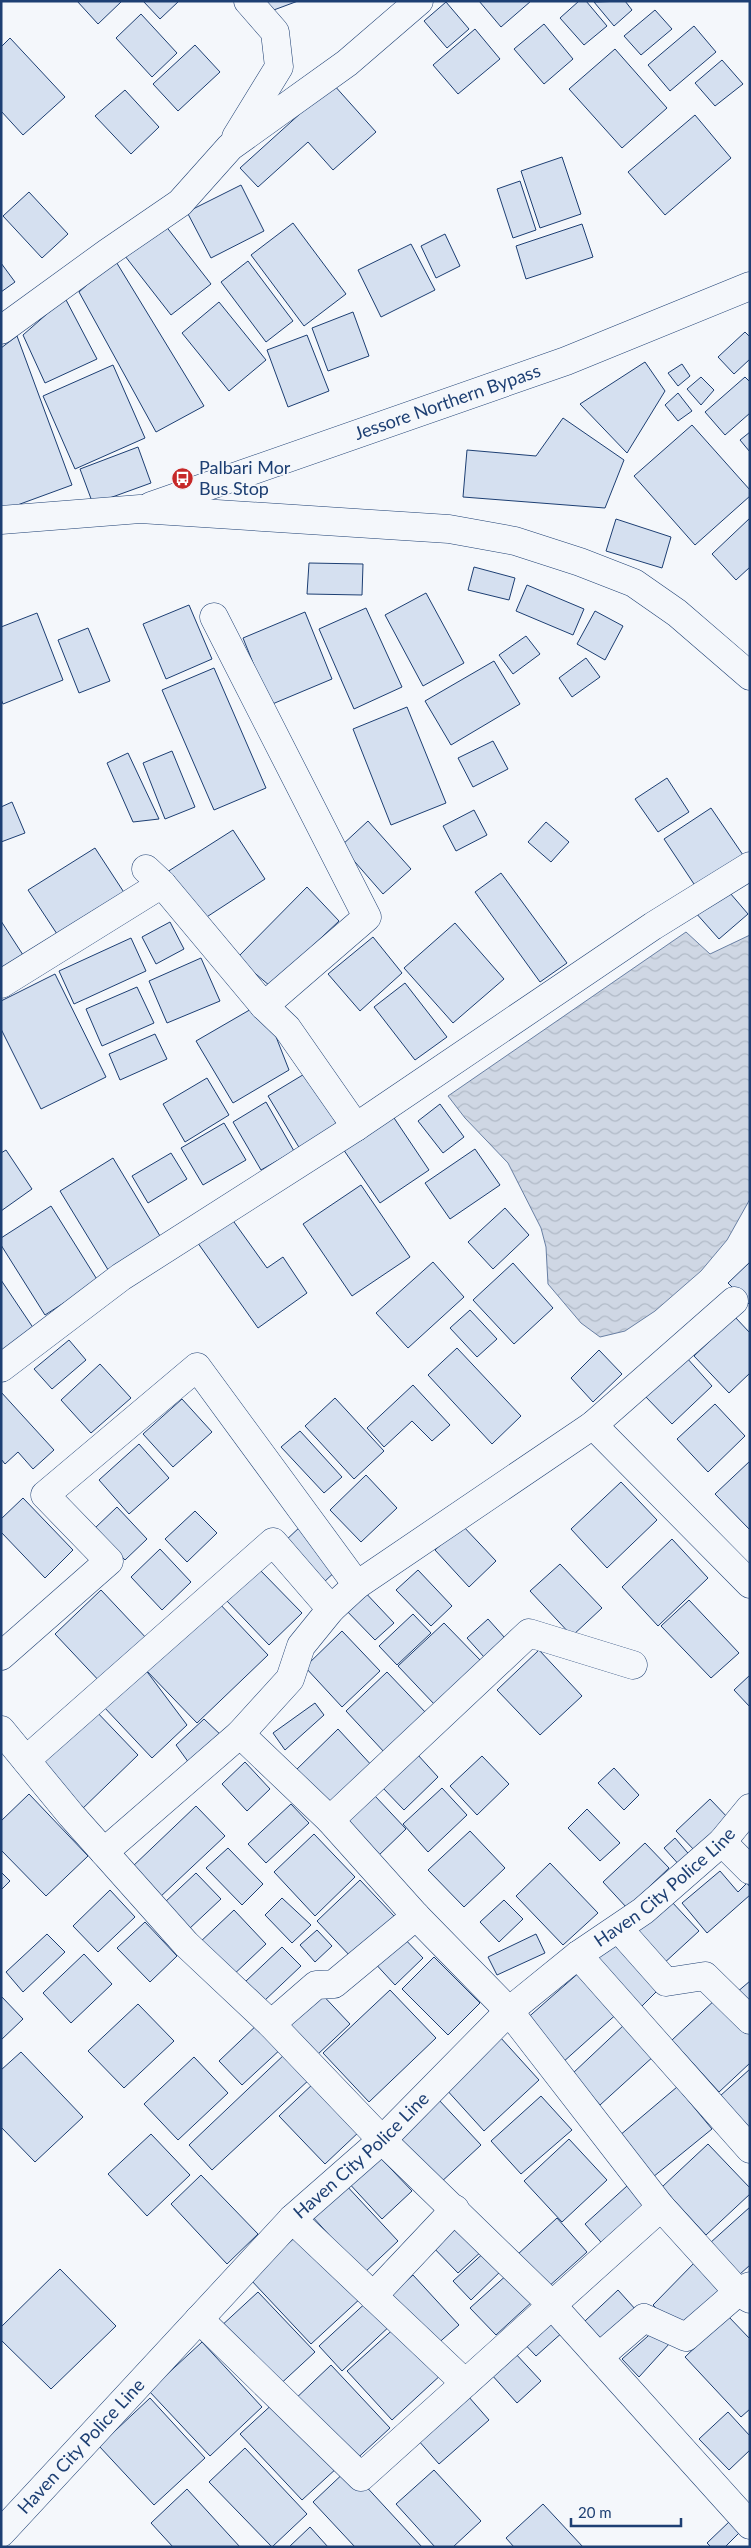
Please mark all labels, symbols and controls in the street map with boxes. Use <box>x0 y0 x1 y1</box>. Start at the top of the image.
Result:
street label: Jessore Northern Bypass <box>351 359 543 444</box>
place label: Palbari Mor Bus Stop <box>199 456 291 499</box>
bus stop icon: Palbari Mor Bus Stop <box>171 466 195 490</box>
street label: Haven City Police Line <box>589 1823 739 1951</box>
street label: Haven City Police Line <box>288 2087 433 2223</box>
street label: Haven City Police Line <box>12 2374 149 2518</box>
scale bar <box>571 2496 681 2528</box>
text: 20 m <box>578 2503 612 2521</box>

